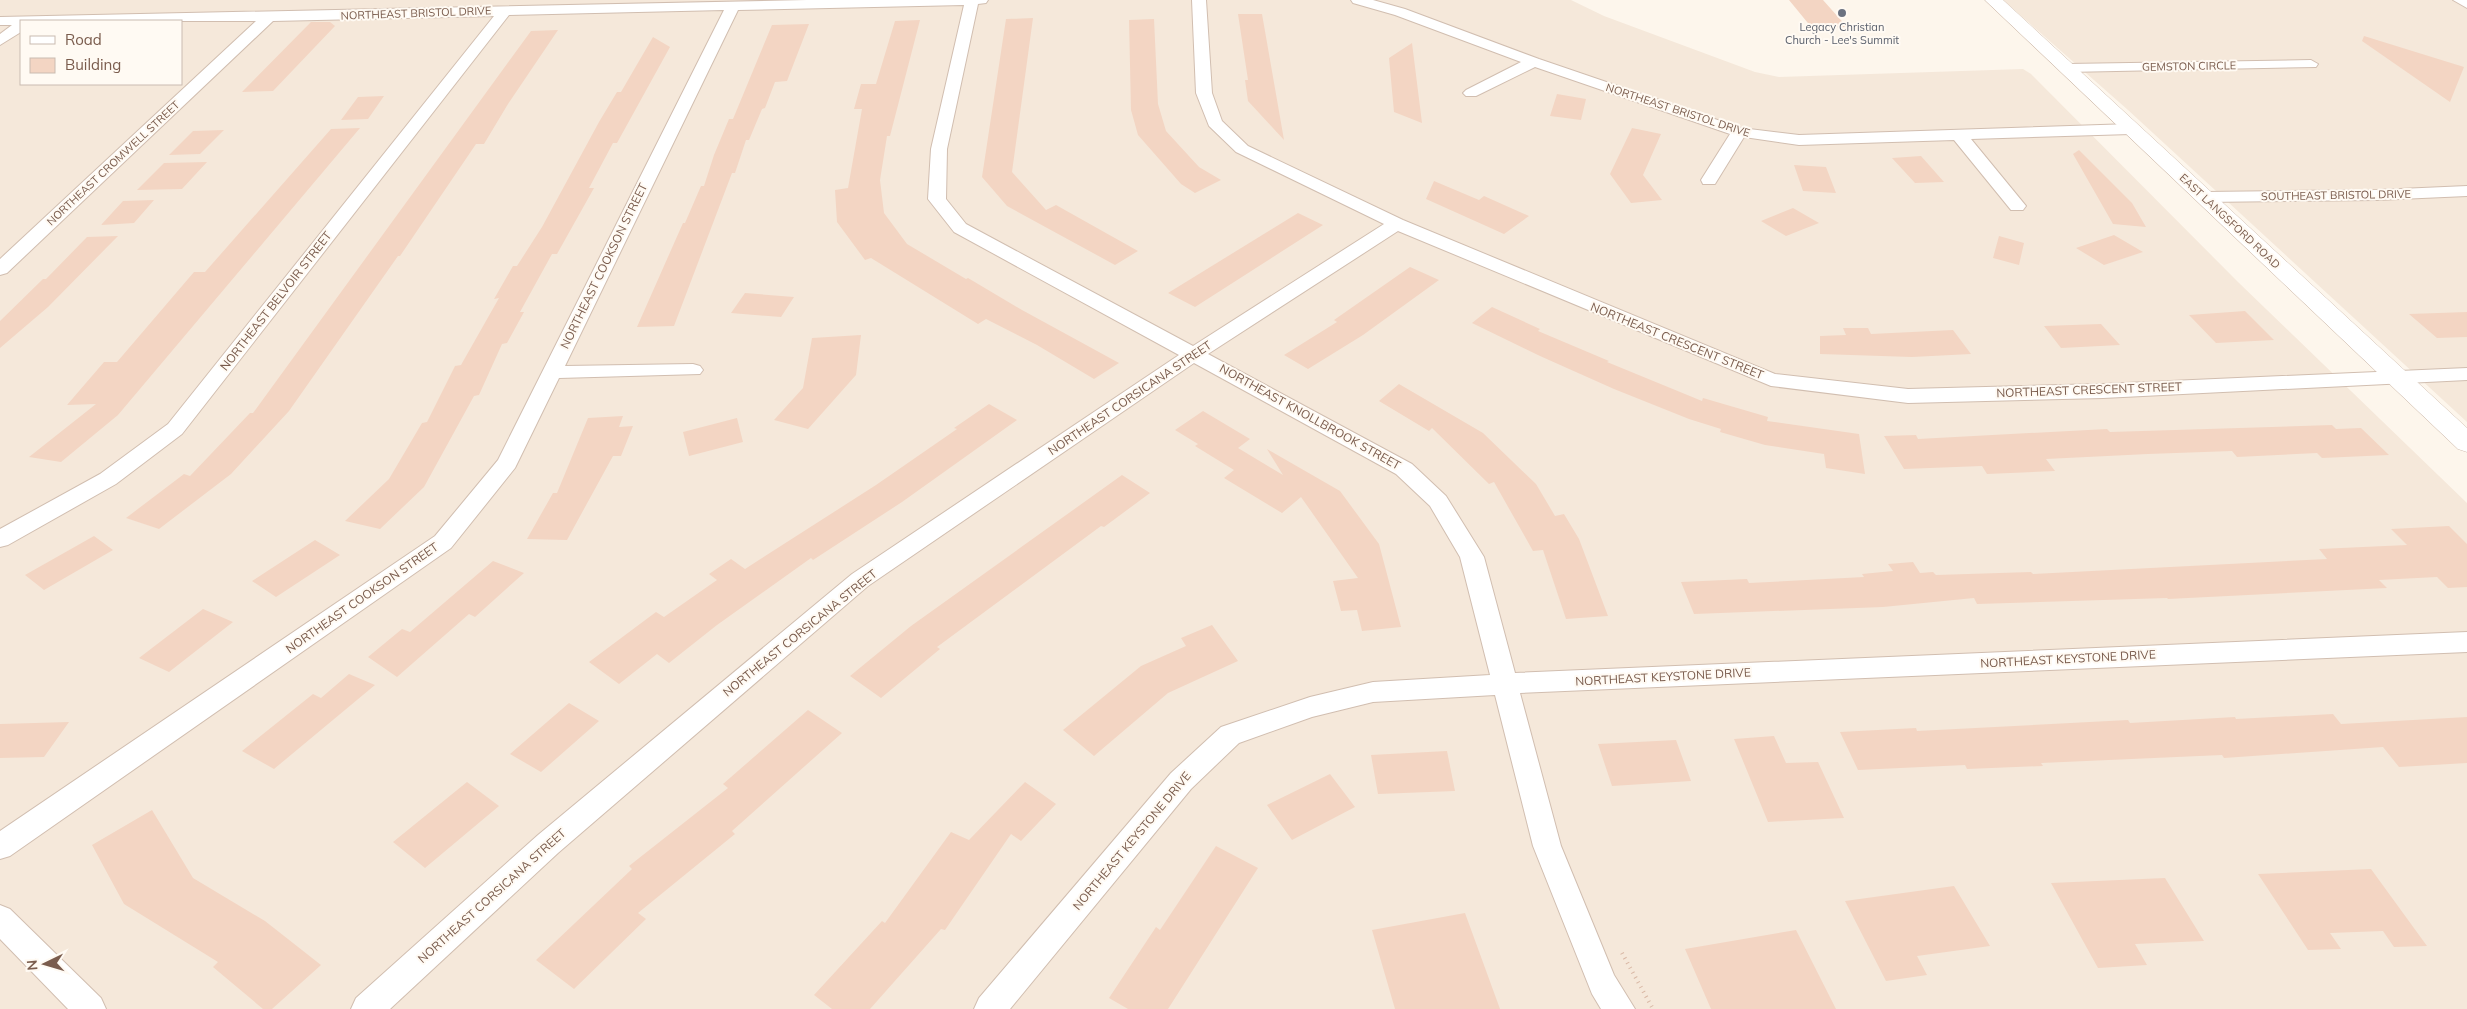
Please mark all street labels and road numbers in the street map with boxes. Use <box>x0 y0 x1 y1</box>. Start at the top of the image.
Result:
street label: NORTHEAST BRISTOL DRIVE <box>340 3 492 23</box>
street label: GEMSTON CIRCLE <box>2142 58 2236 74</box>
street label: NORTHEAST BRISTOL DRIVE <box>1604 80 1752 140</box>
street label: NORTHEAST CROMWELL STREET <box>44 97 183 228</box>
street label: EAST LANGSFORD ROAD <box>2177 171 2283 271</box>
street label: NORTHEAST COOKSON STREET <box>557 180 651 351</box>
street label: SOUTHEAST BRISTOL DRIVE <box>2261 187 2411 203</box>
street label: NORTHEAST BELVOIR STREET <box>217 227 335 373</box>
street label: NORTHEAST CRESCENT STREET <box>1588 299 1767 383</box>
street label: NORTHEAST CORSICANA STREET <box>1045 337 1215 458</box>
street label: NORTHEAST KNOLLBROOK STREET <box>1217 360 1404 473</box>
street label: NORTHEAST CRESCENT STREET <box>1996 379 2183 400</box>
street label: NORTHEAST COOKSON STREET <box>283 539 441 656</box>
street label: NORTHEAST CORSICANA STREET <box>720 565 880 699</box>
street label: NORTHEAST KEYSTONE DRIVE <box>1980 646 2156 671</box>
street label: NORTHEAST KEYSTONE DRIVE <box>1575 664 1751 689</box>
street label: NORTHEAST KEYSTONE DRIVE <box>1069 768 1194 913</box>
street label: NORTHEAST CORSICANA STREET <box>415 825 569 966</box>

